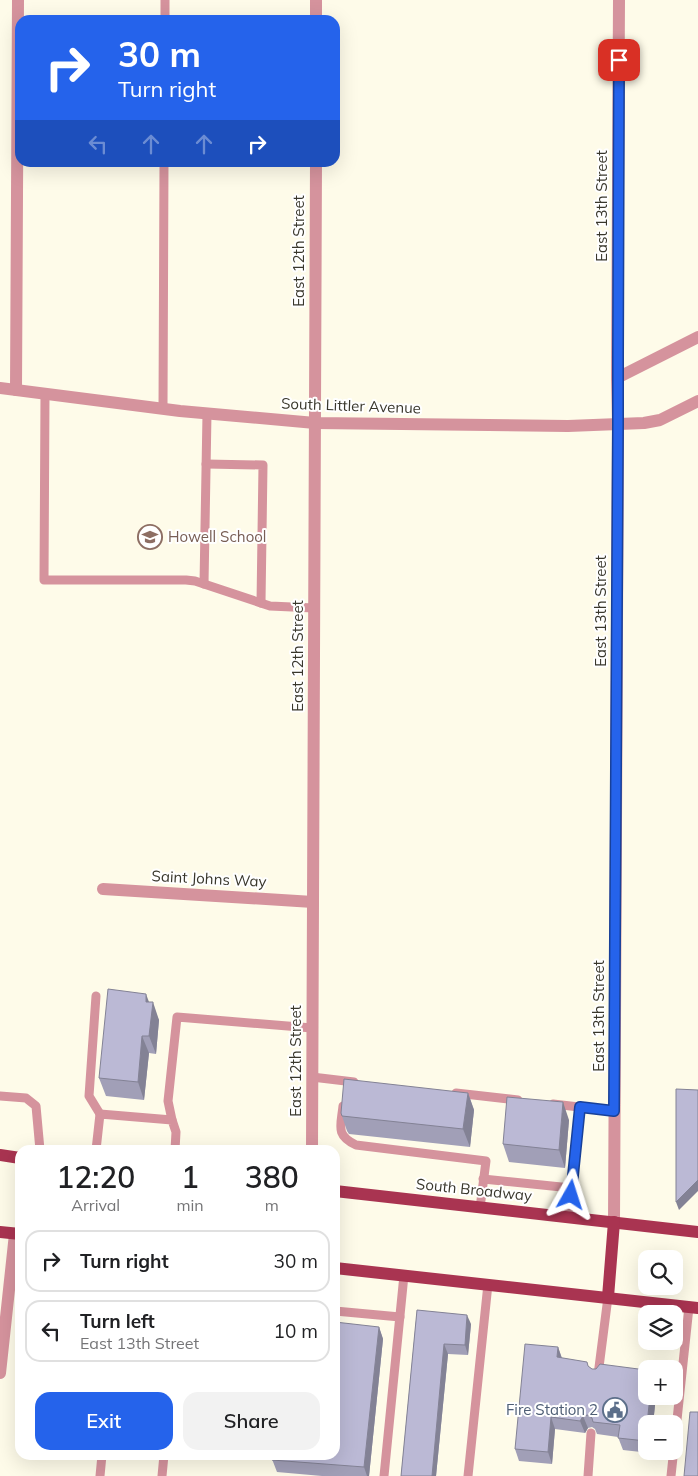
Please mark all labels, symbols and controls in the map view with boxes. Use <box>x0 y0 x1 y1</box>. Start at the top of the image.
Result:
text: 30 m <box>118 32 201 76</box>
icon: right <box>35 35 100 100</box>
pin <box>598 39 640 81</box>
icon: arrive <box>605 46 633 74</box>
text: Turn right <box>118 75 216 103</box>
icon: left <box>84 130 112 158</box>
icon: ahead <box>137 130 165 158</box>
icon: ahead <box>190 130 218 158</box>
icon: right <box>243 130 271 158</box>
street label: East 13th Street <box>592 150 611 262</box>
street label: East 12th Street <box>289 195 308 307</box>
street label: South Littler Avenue <box>281 394 421 417</box>
school or university icon: Howell School <box>137 524 163 550</box>
place label: Howell School <box>168 527 266 546</box>
street label: East 13th Street <box>591 555 610 667</box>
street label: East 12th Street <box>288 600 307 712</box>
street label: Saint Johns Way <box>151 866 267 891</box>
street label: East 13th Street <box>589 960 608 1072</box>
street label: East 12th Street <box>286 1005 305 1117</box>
text: 12:20 <box>56 1158 135 1196</box>
text: 1 <box>181 1158 199 1196</box>
text: 380 <box>245 1158 299 1196</box>
position arrow <box>544 1168 596 1220</box>
street label: South Broadway <box>415 1174 533 1205</box>
text: Arrival <box>71 1195 120 1215</box>
text: min <box>176 1195 204 1215</box>
text: m <box>265 1195 279 1215</box>
icon: right <box>37 1247 65 1275</box>
text: Turn right <box>80 1249 169 1273</box>
text: 30 m <box>274 1249 318 1273</box>
map controls <box>638 1250 683 1460</box>
button: search <box>638 1250 683 1295</box>
button: layers <box>638 1305 683 1350</box>
text: Turn left <box>80 1309 155 1333</box>
icon: left <box>37 1317 65 1345</box>
text: 10 m <box>274 1319 318 1343</box>
text: East 13th Street <box>80 1333 199 1353</box>
button: + <box>638 1360 683 1405</box>
button: Exit <box>35 1392 173 1450</box>
button: Share <box>183 1392 320 1450</box>
public building icon: Fire Station 2 <box>602 1397 628 1423</box>
place label: Fire Station 2 <box>506 1400 598 1419</box>
button: − <box>638 1415 683 1460</box>

